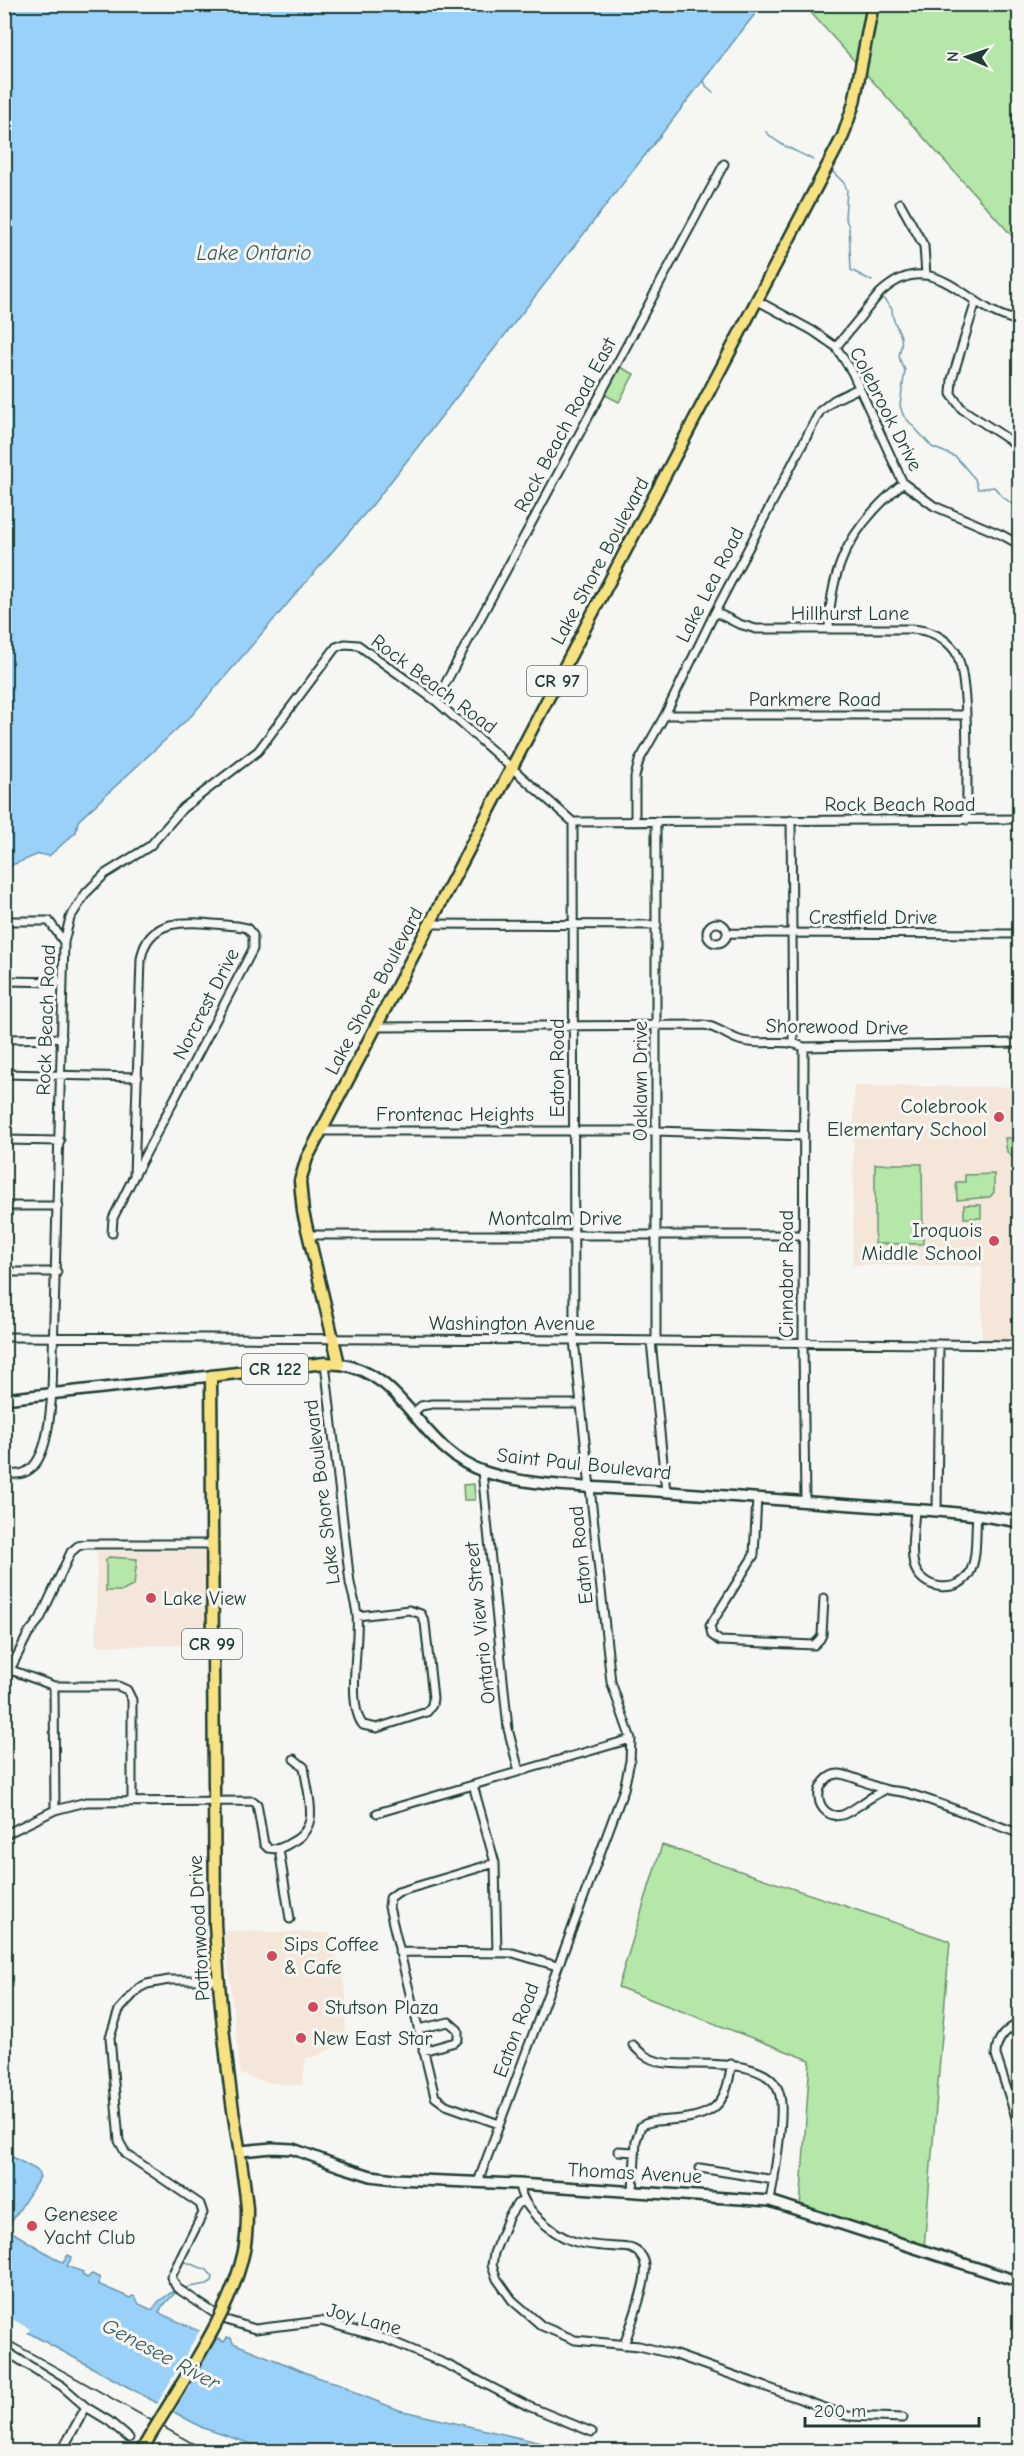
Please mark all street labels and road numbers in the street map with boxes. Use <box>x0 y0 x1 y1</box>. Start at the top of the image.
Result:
street label: Rock Beach Road East <box>509 333 621 516</box>
street label: Colebrook Drive <box>845 343 927 475</box>
street label: Lake Shore Boulevard <box>546 473 654 649</box>
street label: Lake Lea Road <box>671 524 749 646</box>
street label: Hillhurst Lane <box>791 602 909 625</box>
street label: Rock Beach Road <box>367 629 501 739</box>
road number: CR 97 <box>527 666 587 696</box>
street label: Parkmere Road <box>749 688 881 711</box>
street label: Rock Beach Road <box>824 793 976 816</box>
street label: Lake Shore Boulevard <box>320 903 428 1079</box>
street label: Crestfield Drive <box>809 906 937 929</box>
street label: Rock Beach Road <box>32 944 60 1096</box>
street label: Norcrest Drive <box>168 944 244 1064</box>
street label: Shorewood Drive <box>765 1014 909 1040</box>
street label: Eaton Road <box>546 1018 569 1118</box>
street label: Oaklawn Drive <box>629 1021 652 1141</box>
street label: Frontenac Heights <box>376 1103 534 1126</box>
street label: Montcalm Drive <box>488 1207 622 1230</box>
street label: Cinnabar Road <box>775 1210 798 1338</box>
street label: Washington Avenue <box>429 1312 595 1335</box>
road number: CR 122 <box>242 1354 308 1384</box>
street label: Lake Shore Boulevard <box>299 1398 345 1586</box>
street label: Saint Paul Boulevard <box>496 1443 672 1485</box>
street label: Eaton Road <box>564 1505 598 1605</box>
street label: Ontario View Street <box>460 1539 500 1705</box>
road number: CR 99 <box>182 1629 242 1659</box>
street label: Pattonwood Drive <box>184 1854 214 2002</box>
street label: Eaton Road <box>488 1980 544 2080</box>
street label: Thomas Avenue <box>567 2158 703 2188</box>
street label: Joy Lane <box>324 2298 404 2340</box>

